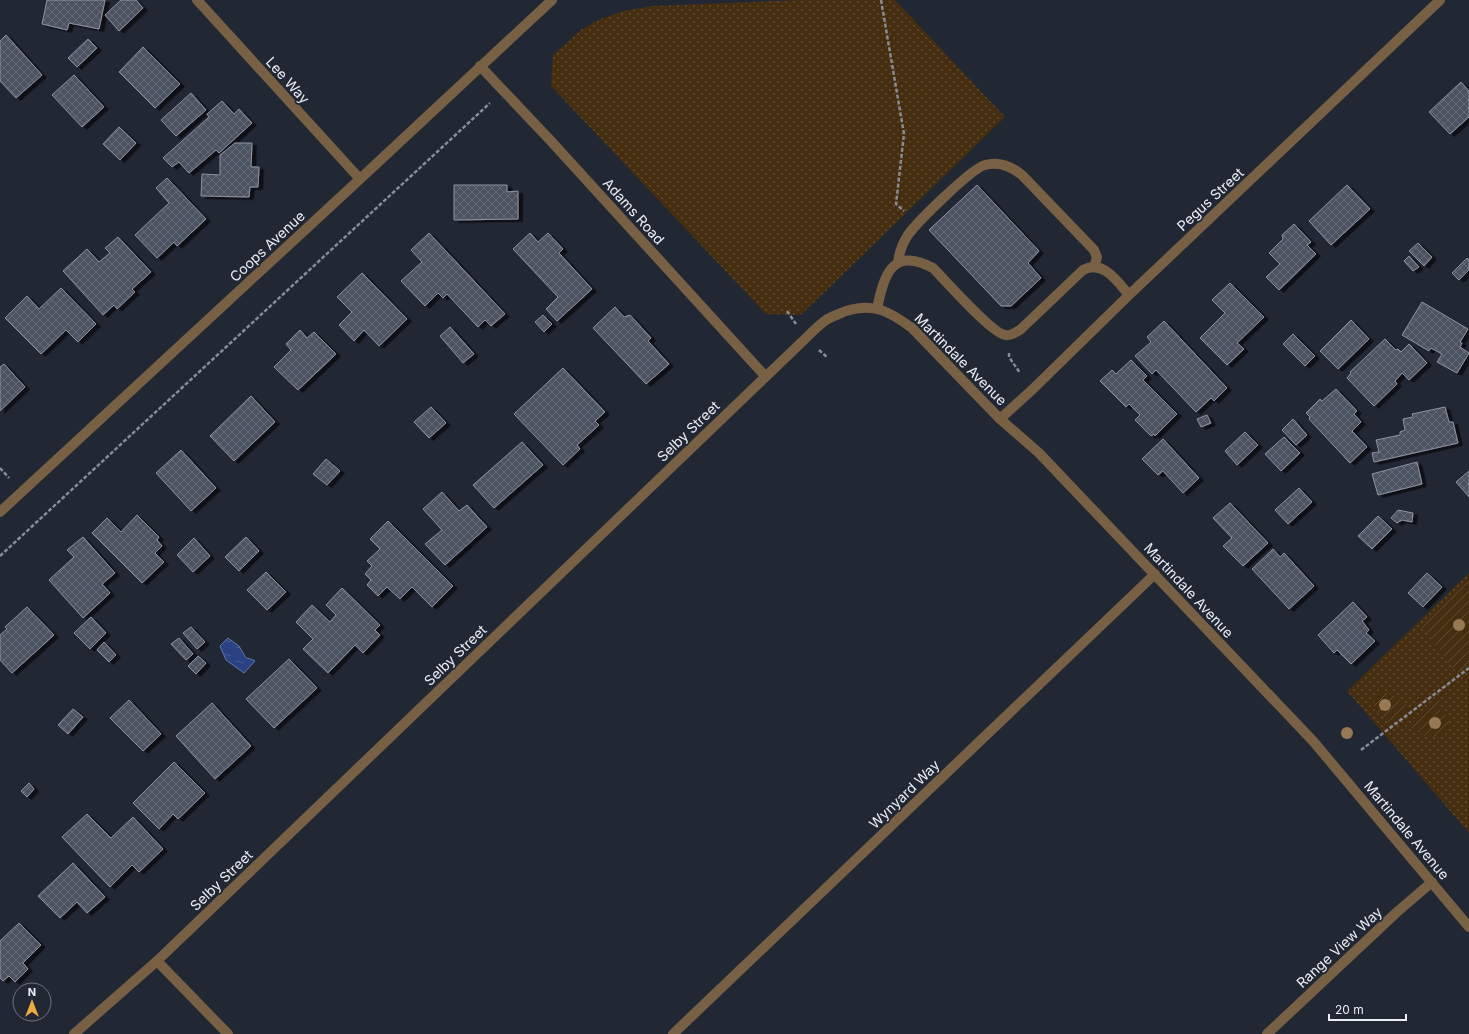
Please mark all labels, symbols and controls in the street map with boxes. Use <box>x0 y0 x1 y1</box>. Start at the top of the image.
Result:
street label: Lee Way <box>263 53 313 107</box>
street label: Pegus Street <box>1173 164 1247 234</box>
street label: Adams Road <box>600 174 668 248</box>
street label: Coops Avenue <box>226 207 308 285</box>
street label: Martindale Avenue <box>911 309 1011 409</box>
street label: Selby Street <box>653 397 723 465</box>
street label: Martindale Avenue <box>1141 539 1237 641</box>
street label: Selby Street <box>420 621 490 689</box>
street label: Wynyard Way <box>865 756 943 832</box>
street label: Martindale Avenue <box>1361 777 1453 883</box>
street label: Selby Street <box>186 846 256 914</box>
street label: Range View Way <box>1293 903 1385 991</box>
north arrow <box>12 982 52 1022</box>
text: N <box>28 985 36 999</box>
scale bar <box>1329 996 1406 1022</box>
text: 20 m <box>1335 1002 1364 1017</box>

